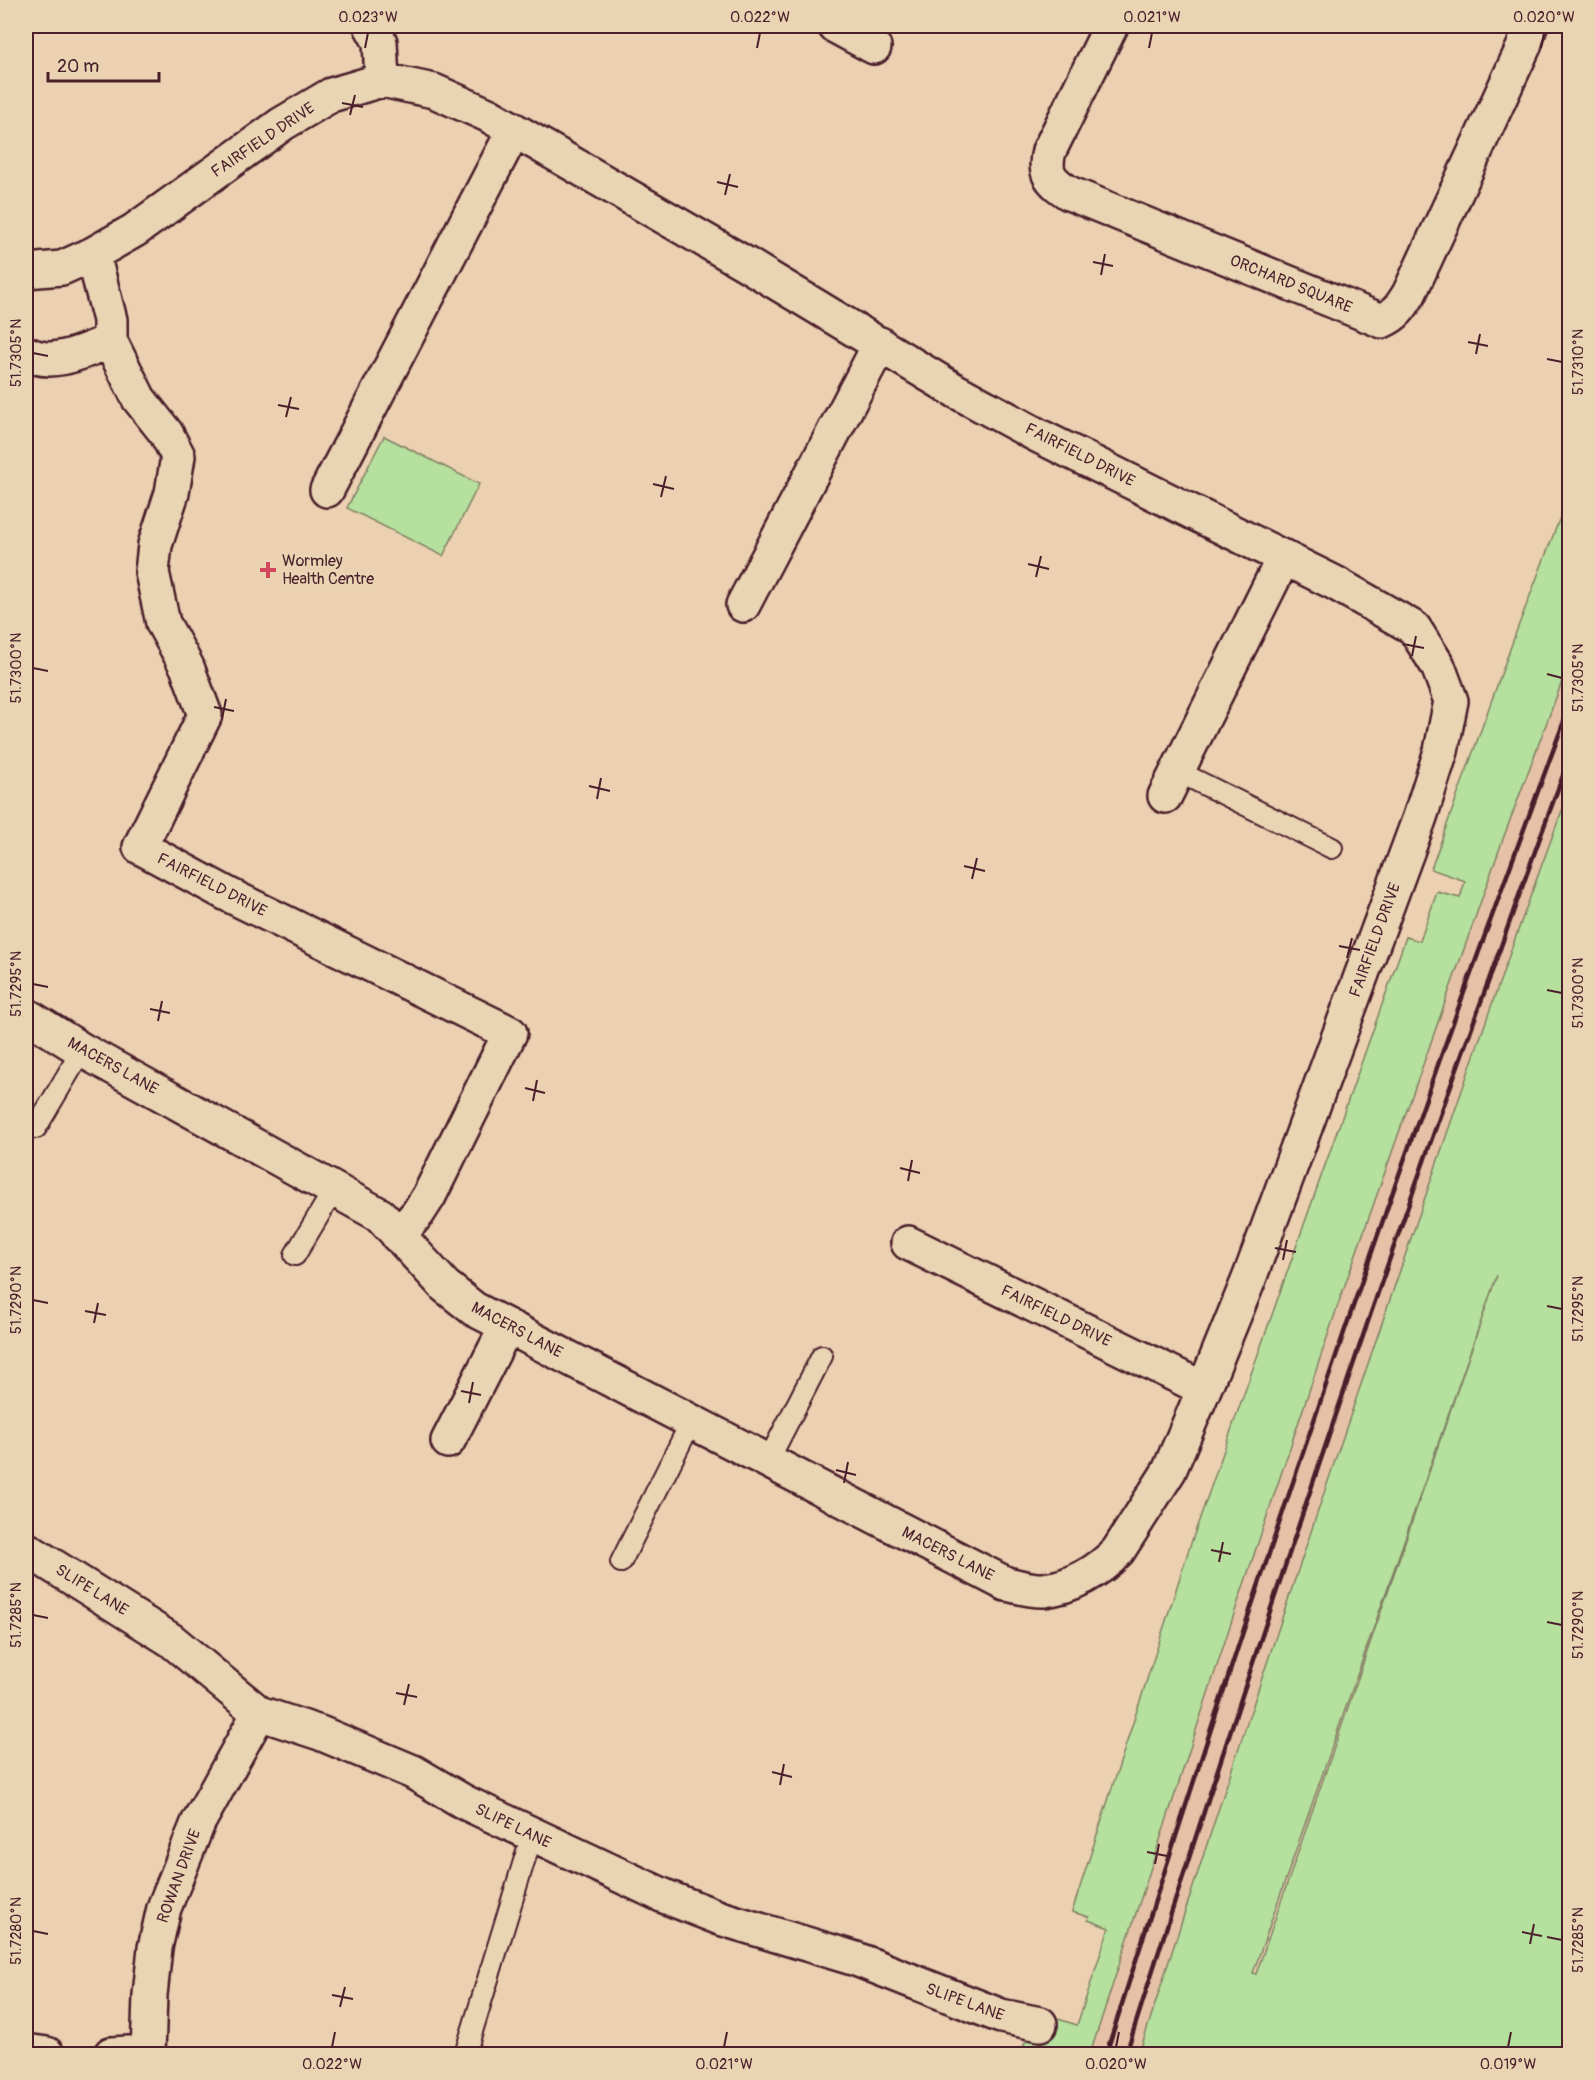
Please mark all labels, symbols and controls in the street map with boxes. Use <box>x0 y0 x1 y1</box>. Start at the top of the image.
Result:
text: 0.023°W <box>338 8 398 27</box>
text: 0.022°W <box>730 8 790 27</box>
text: 0.021°W <box>1123 8 1181 27</box>
text: 0.020°W <box>1513 8 1575 27</box>
scale bar <box>48 45 159 83</box>
text: 20 m <box>57 55 99 78</box>
street label: FAIRFIELD DRIVE <box>207 98 319 182</box>
street label: ORCHARD SQUARE <box>1227 250 1355 318</box>
text: 51.7305°N <box>7 319 26 387</box>
text: 51.7310°N <box>1569 329 1588 395</box>
street label: FAIRFIELD DRIVE <box>1022 419 1138 491</box>
place label: Wormley Health Centre <box>282 551 374 589</box>
marker: Wormley Health Centre <box>259 561 277 579</box>
text: 51.7300°N <box>7 633 26 703</box>
text: 51.7305°N <box>1569 644 1588 712</box>
street label: FAIRFIELD DRIVE <box>154 849 270 921</box>
street label: FAIRFIELD DRIVE <box>1345 880 1405 1000</box>
text: 51.7295°N <box>7 951 26 1017</box>
text: 51.7300°N <box>1569 958 1588 1028</box>
street label: MACERS LANE <box>64 1033 162 1099</box>
text: 51.7290°N <box>7 1266 26 1334</box>
text: 51.7295°N <box>1569 1276 1588 1342</box>
street label: FAIRFIELD DRIVE <box>997 1281 1115 1351</box>
street label: MACERS LANE <box>468 1298 566 1362</box>
street label: MACERS LANE <box>899 1522 997 1586</box>
street label: SLIPE LANE <box>52 1560 132 1620</box>
text: 51.7285°N <box>7 1582 26 1648</box>
text: 51.7290°N <box>1569 1591 1588 1659</box>
street label: SLIPE LANE <box>472 1799 554 1853</box>
street label: ROWAN DRIVE <box>153 1826 205 1926</box>
text: 51.7280°N <box>7 1897 26 1965</box>
text: 51.7285°N <box>1569 1907 1588 1973</box>
street label: SLIPE LANE <box>923 1979 1007 2025</box>
text: 0.022°W <box>302 2055 362 2074</box>
text: 0.021°W <box>695 2055 753 2074</box>
text: 0.020°W <box>1085 2055 1147 2074</box>
text: 0.019°W <box>1480 2055 1537 2074</box>

